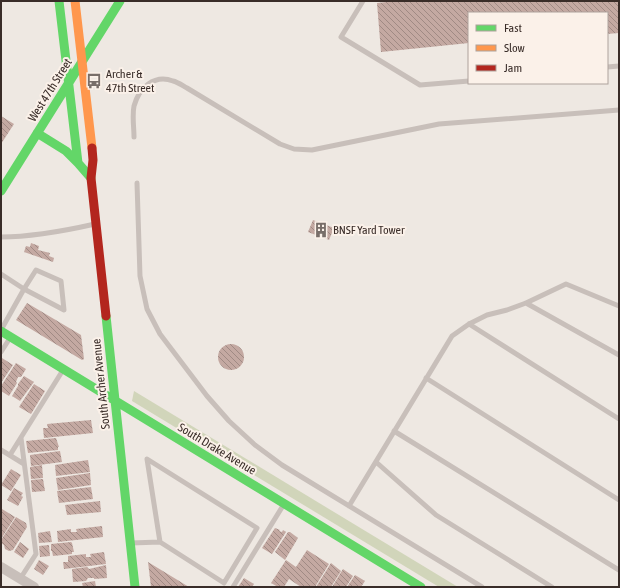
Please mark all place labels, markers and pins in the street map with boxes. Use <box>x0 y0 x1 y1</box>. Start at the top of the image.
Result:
place label: Archer & 47th Street <box>106 67 155 95</box>
bus stop icon: Archer & 47th Street <box>85 72 103 90</box>
building icon: BNSF Yard Tower <box>312 221 330 239</box>
place label: BNSF Yard Tower <box>333 223 405 237</box>

